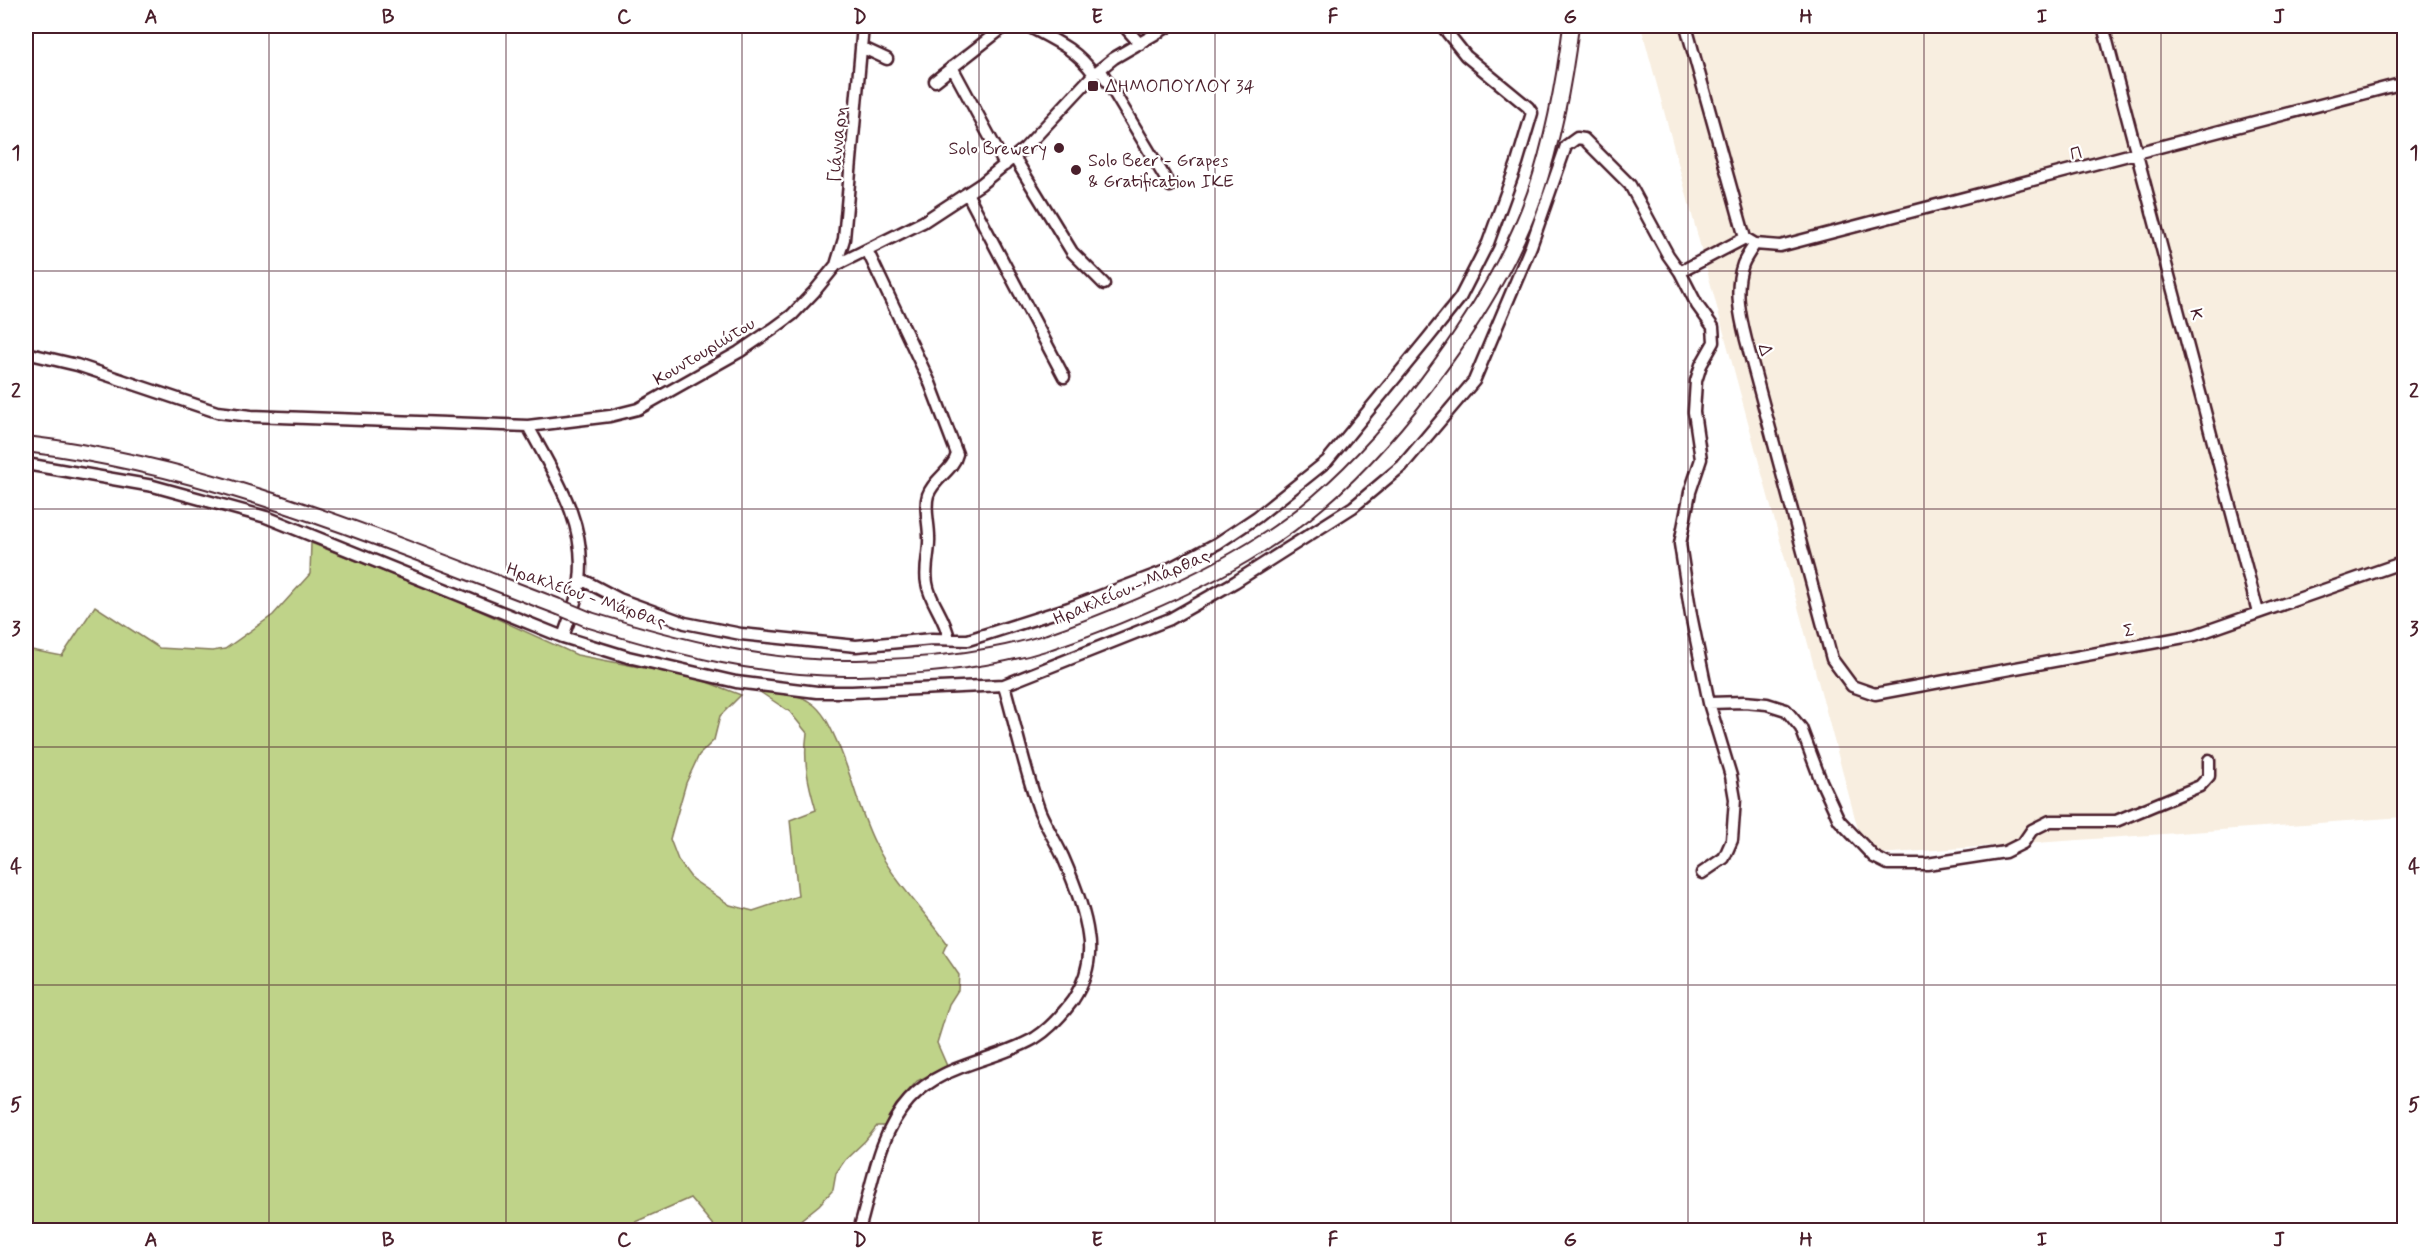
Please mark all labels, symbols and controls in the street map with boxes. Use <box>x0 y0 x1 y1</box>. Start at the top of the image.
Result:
text: A <box>144 4 158 31</box>
text: B <box>382 4 395 31</box>
text: C <box>617 4 632 31</box>
text: D <box>853 4 867 31</box>
text: E <box>1091 4 1103 31</box>
text: F <box>1328 4 1339 31</box>
text: G <box>1563 4 1577 31</box>
text: H <box>1799 4 1813 31</box>
text: I <box>2037 4 2047 31</box>
text: J <box>2273 4 2285 31</box>
place label: ΔΗΜΟΠΟΥΛΟΥ 34 <box>1105 75 1255 99</box>
marker: ΔΗΜΟΠΟΥΛΟΥ 34 <box>1086 79 1100 93</box>
street label: Γιάνναρη <box>823 105 853 183</box>
place label: Solo Brewery <box>948 137 1047 161</box>
text: 1 <box>12 140 20 167</box>
text: 1 <box>2410 140 2418 167</box>
marker: Solo Brewery <box>1052 141 1066 155</box>
street label: Π <box>2068 141 2085 167</box>
place label: Solo Beer - Grapes & Gratification IKE <box>1088 149 1234 194</box>
marker: Solo Beer - Grapes & Gratification IKE <box>1069 163 1083 177</box>
street label: Κ <box>2183 306 2209 323</box>
street label: Κουντουριώτου <box>649 312 760 392</box>
street label: Δ <box>1752 341 1778 359</box>
text: 2 <box>11 378 21 405</box>
text: 2 <box>2409 378 2419 405</box>
street label: Ηρακλείου - Μάρθας <box>1049 544 1213 632</box>
street label: Ηρακλείου - Μάρθας <box>502 557 669 635</box>
text: 3 <box>11 616 21 643</box>
text: 3 <box>2409 616 2419 643</box>
street label: Σ <box>2122 618 2137 644</box>
text: 4 <box>10 854 22 881</box>
text: 4 <box>2408 854 2420 881</box>
text: 5 <box>10 1092 22 1119</box>
text: 5 <box>2408 1092 2420 1119</box>
text: A <box>144 1227 158 1254</box>
text: B <box>382 1227 395 1254</box>
text: C <box>617 1227 632 1254</box>
text: D <box>853 1227 867 1254</box>
text: E <box>1091 1227 1103 1254</box>
text: F <box>1328 1227 1339 1254</box>
text: G <box>1563 1227 1577 1254</box>
text: H <box>1799 1227 1813 1254</box>
text: I <box>2037 1227 2047 1254</box>
text: J <box>2273 1227 2285 1254</box>

